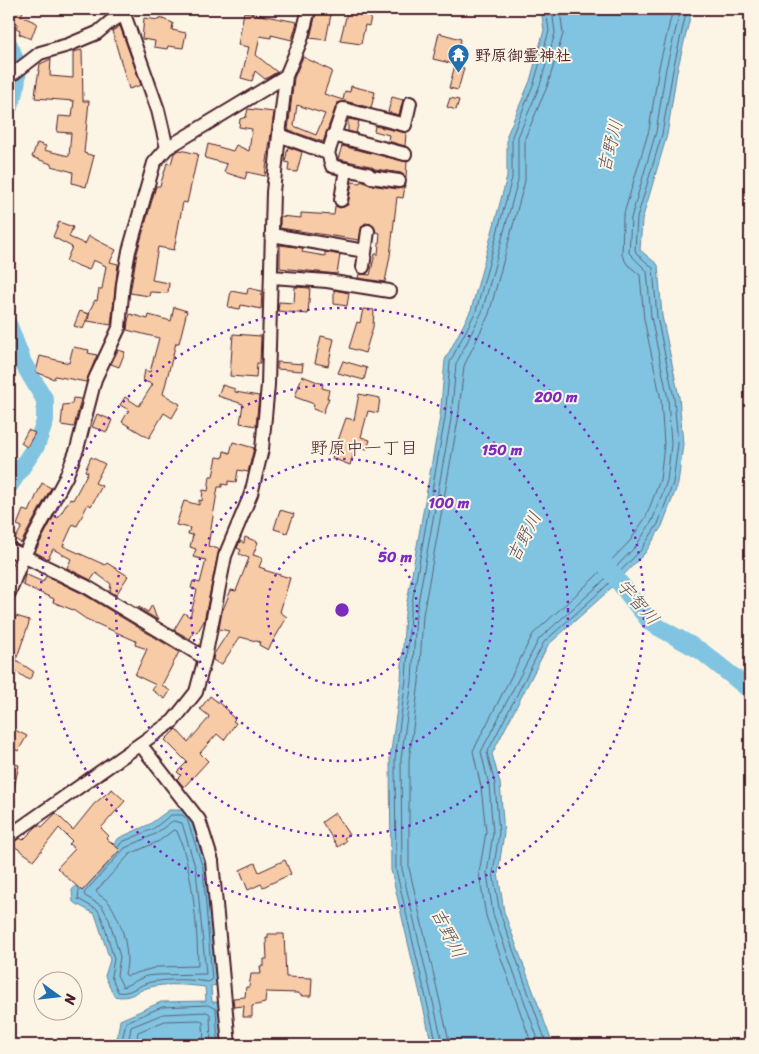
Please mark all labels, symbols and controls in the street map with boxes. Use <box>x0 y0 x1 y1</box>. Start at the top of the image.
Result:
place label: 野原御霊神社 <box>475 41 571 70</box>
temple icon: 野原御霊神社 <box>447 43 471 74</box>
water label: 吉野川 <box>588 116 632 176</box>
text: 200 m <box>533 384 578 410</box>
district label: 野原中一丁目 <box>310 432 418 464</box>
text: 150 m <box>482 437 523 463</box>
text: 100 m <box>429 490 470 516</box>
water label: 吉野川 <box>497 506 551 568</box>
text: 50 m <box>378 544 413 570</box>
water label: 宇智川 <box>608 571 668 633</box>
centre of rings <box>333 601 351 619</box>
water label: 吉野川 <box>421 902 475 964</box>
north arrow <box>32 972 82 1022</box>
text: N <box>57 990 84 1007</box>

